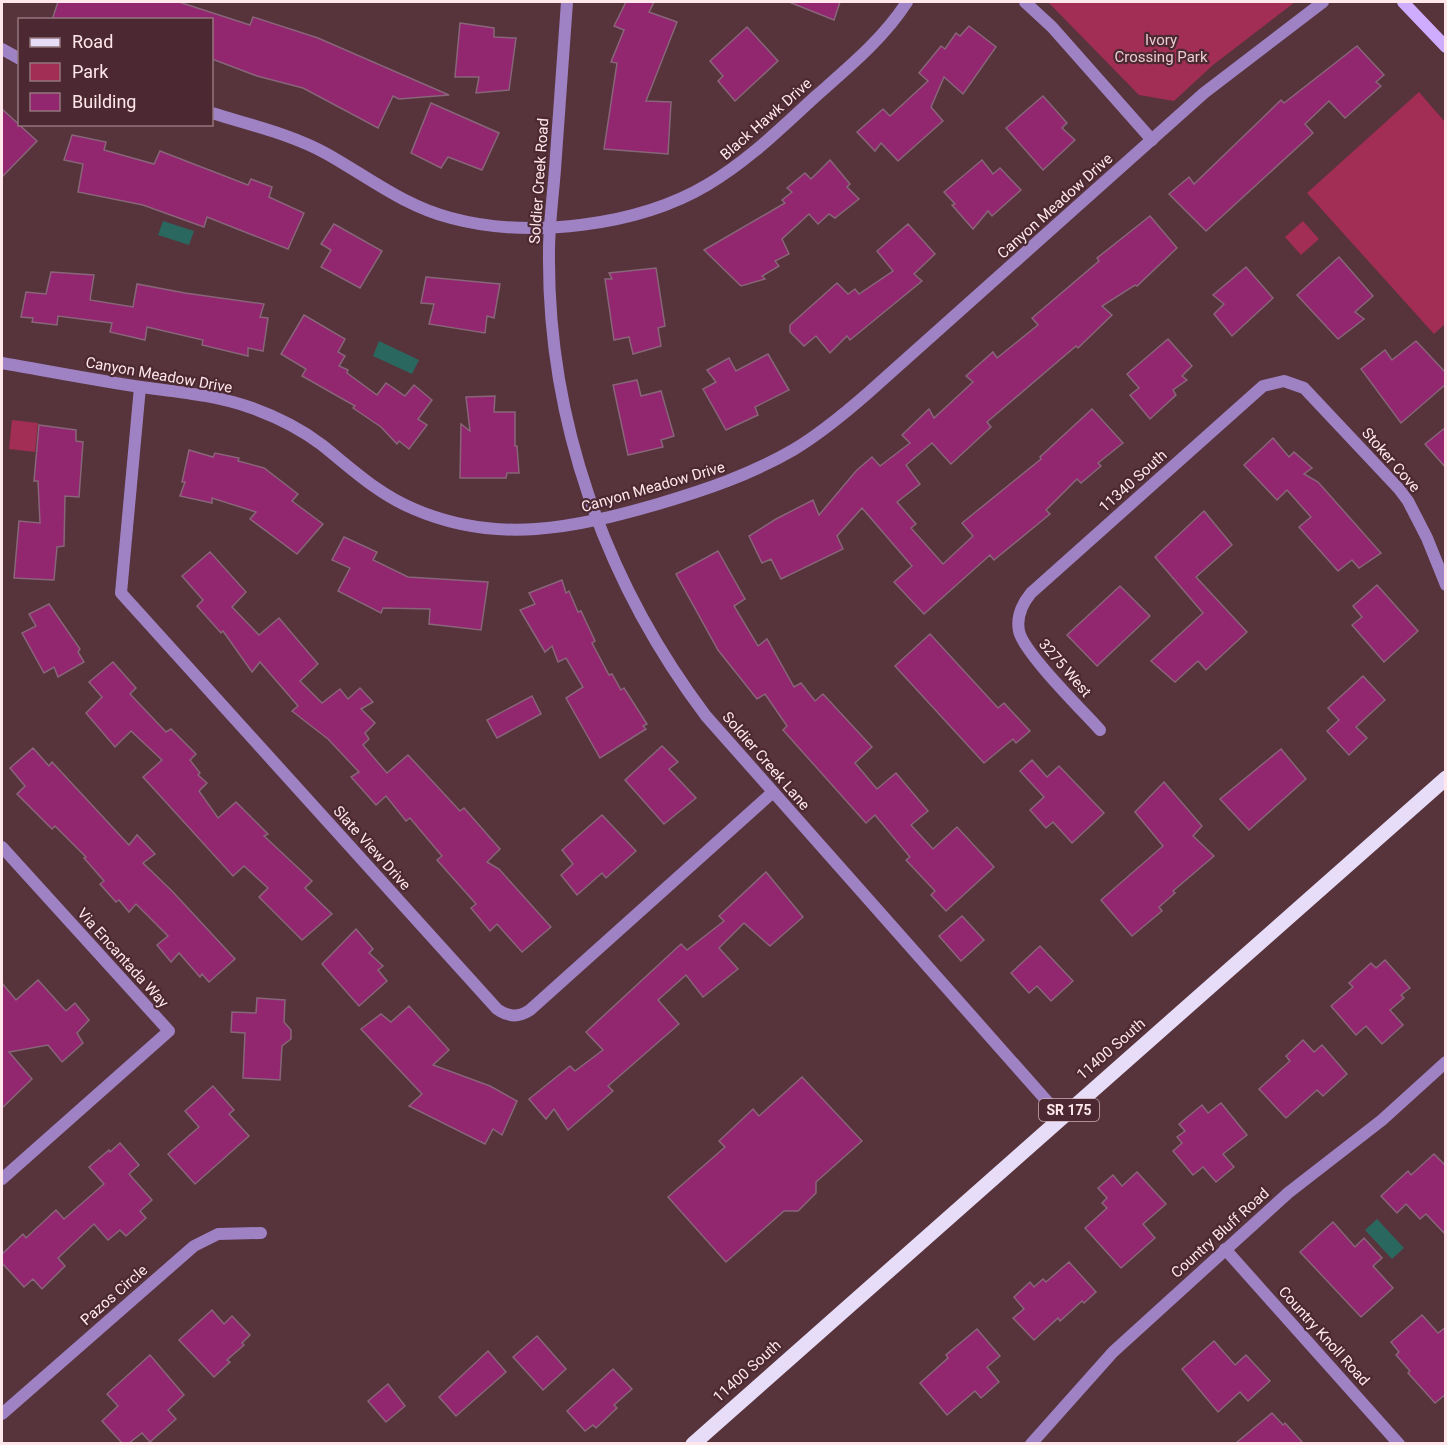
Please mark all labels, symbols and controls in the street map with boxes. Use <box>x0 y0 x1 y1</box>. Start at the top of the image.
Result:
legend <box>18 18 213 126</box>
text: Road <box>72 31 113 52</box>
park label: Ivory Crossing Park <box>1114 31 1208 66</box>
text: Park <box>72 61 109 82</box>
street label: Black Hawk Drive <box>717 74 816 164</box>
text: Building <box>72 91 136 112</box>
street label: Soldier Creek Road <box>526 117 552 245</box>
street label: Canyon Meadow Drive <box>994 150 1116 262</box>
street label: Canyon Meadow Drive <box>84 353 234 397</box>
street label: Stoker Cove <box>1358 424 1424 496</box>
street label: 11340 South <box>1095 446 1171 516</box>
street label: Canyon Meadow Drive <box>579 458 727 516</box>
street label: 3275 West <box>1035 635 1095 701</box>
street label: Soldier Creek Lane <box>718 708 814 814</box>
street label: Slate View Drive <box>329 802 415 894</box>
street label: Via Encantada Way <box>74 904 172 1012</box>
street label: 11400 South <box>1073 1014 1149 1084</box>
road number: SR 175 <box>1039 1099 1099 1121</box>
street label: Country Bluff Road <box>1167 1184 1273 1282</box>
street label: Pazos Circle <box>77 1261 151 1329</box>
street label: Country Knoll Road <box>1275 1283 1373 1389</box>
street label: 11400 South <box>709 1336 785 1406</box>

